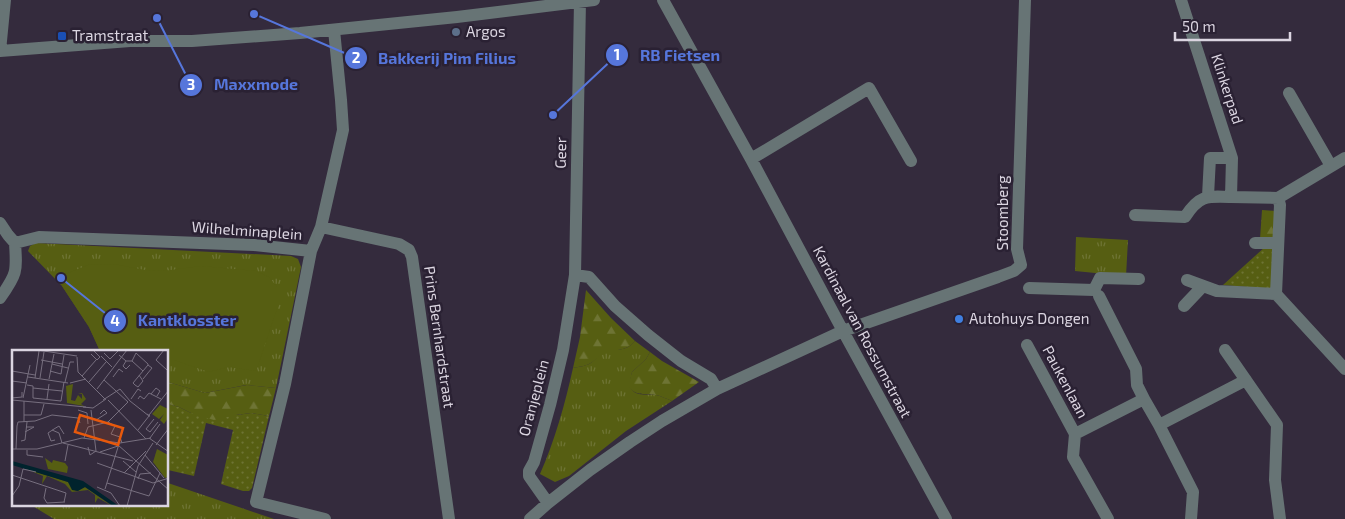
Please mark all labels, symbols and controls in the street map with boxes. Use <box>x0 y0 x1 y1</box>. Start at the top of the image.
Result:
scale bar <box>1175 10 1290 42</box>
text: 50 m <box>1182 17 1216 35</box>
place label: Argos <box>466 22 506 40</box>
place label: Tramstraat <box>72 26 149 44</box>
marker: Argos <box>450 26 462 38</box>
marker: Tramstraat <box>56 30 68 42</box>
callout: RB Fietsen <box>605 39 730 70</box>
callout: Bakkerij Pim Filius <box>343 43 526 74</box>
text: 1 <box>614 45 620 63</box>
text: RB Fietsen <box>640 45 720 64</box>
text: 2 <box>352 48 361 66</box>
text: Bakkerij Pim Filius <box>378 48 516 67</box>
street label: Klinkerpad <box>1208 51 1248 126</box>
callout: Maxxmode <box>179 69 308 100</box>
text: Maxxmode <box>214 74 298 93</box>
text: 3 <box>187 75 195 93</box>
street label: Geer <box>551 137 569 169</box>
street label: Stoomberg <box>993 175 1011 251</box>
street label: Wilhelminaplein <box>191 217 303 243</box>
street label: Kardinaal van Rossumstraat <box>810 243 916 421</box>
street label: Prins Bernhardstraat <box>421 265 459 409</box>
callout: Kantklosster <box>102 305 246 336</box>
place label: Autohuys Dongen <box>969 309 1090 327</box>
text: Kantklosster <box>138 310 236 329</box>
text: 4 <box>110 311 120 329</box>
marker: Autohuys Dongen <box>953 313 965 325</box>
street label: Paukenlaan <box>1039 342 1092 421</box>
inset map <box>12 350 169 506</box>
street label: Oranjeplein <box>514 358 553 438</box>

